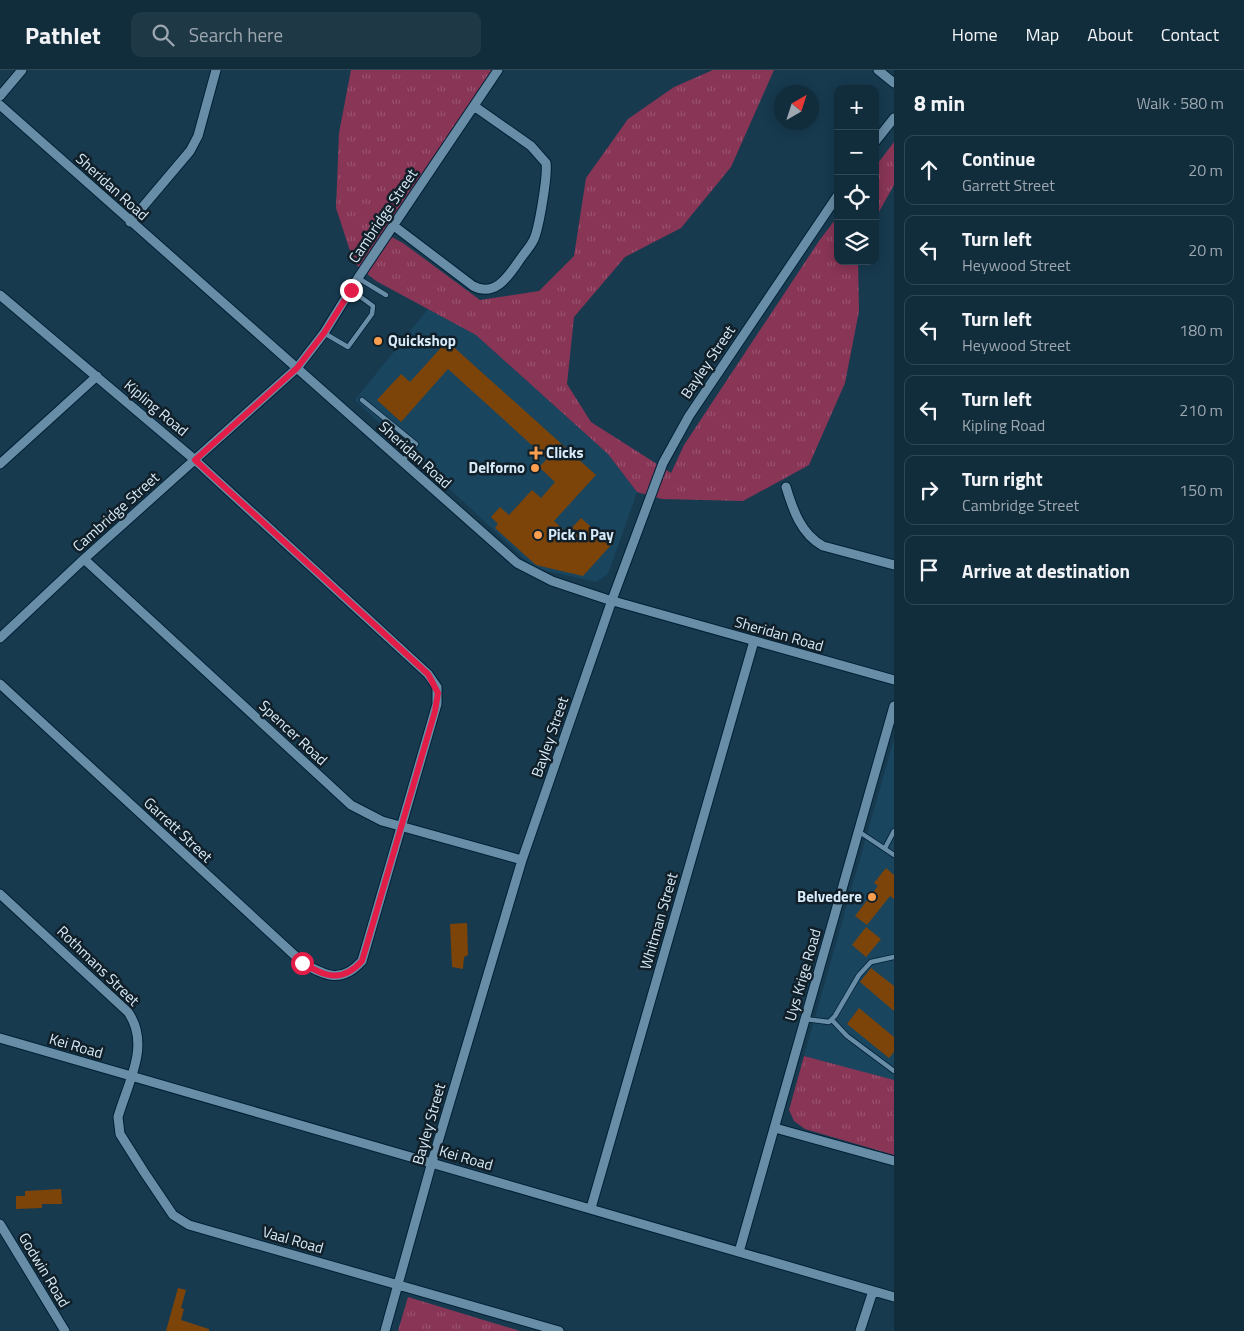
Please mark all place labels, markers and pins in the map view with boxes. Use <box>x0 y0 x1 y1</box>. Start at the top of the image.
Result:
place label: Quickshop <box>388 329 456 352</box>
marker: Quickshop <box>372 335 384 347</box>
place label: Clicks <box>546 441 584 464</box>
marker: Clicks <box>530 447 542 459</box>
place label: Delforno <box>469 456 525 479</box>
marker: Delforno <box>529 462 541 474</box>
place label: Pick n Pay <box>548 523 614 546</box>
marker: Pick n Pay <box>532 529 544 541</box>
place label: Belvedere <box>797 885 862 908</box>
marker: Belvedere <box>866 891 878 903</box>

